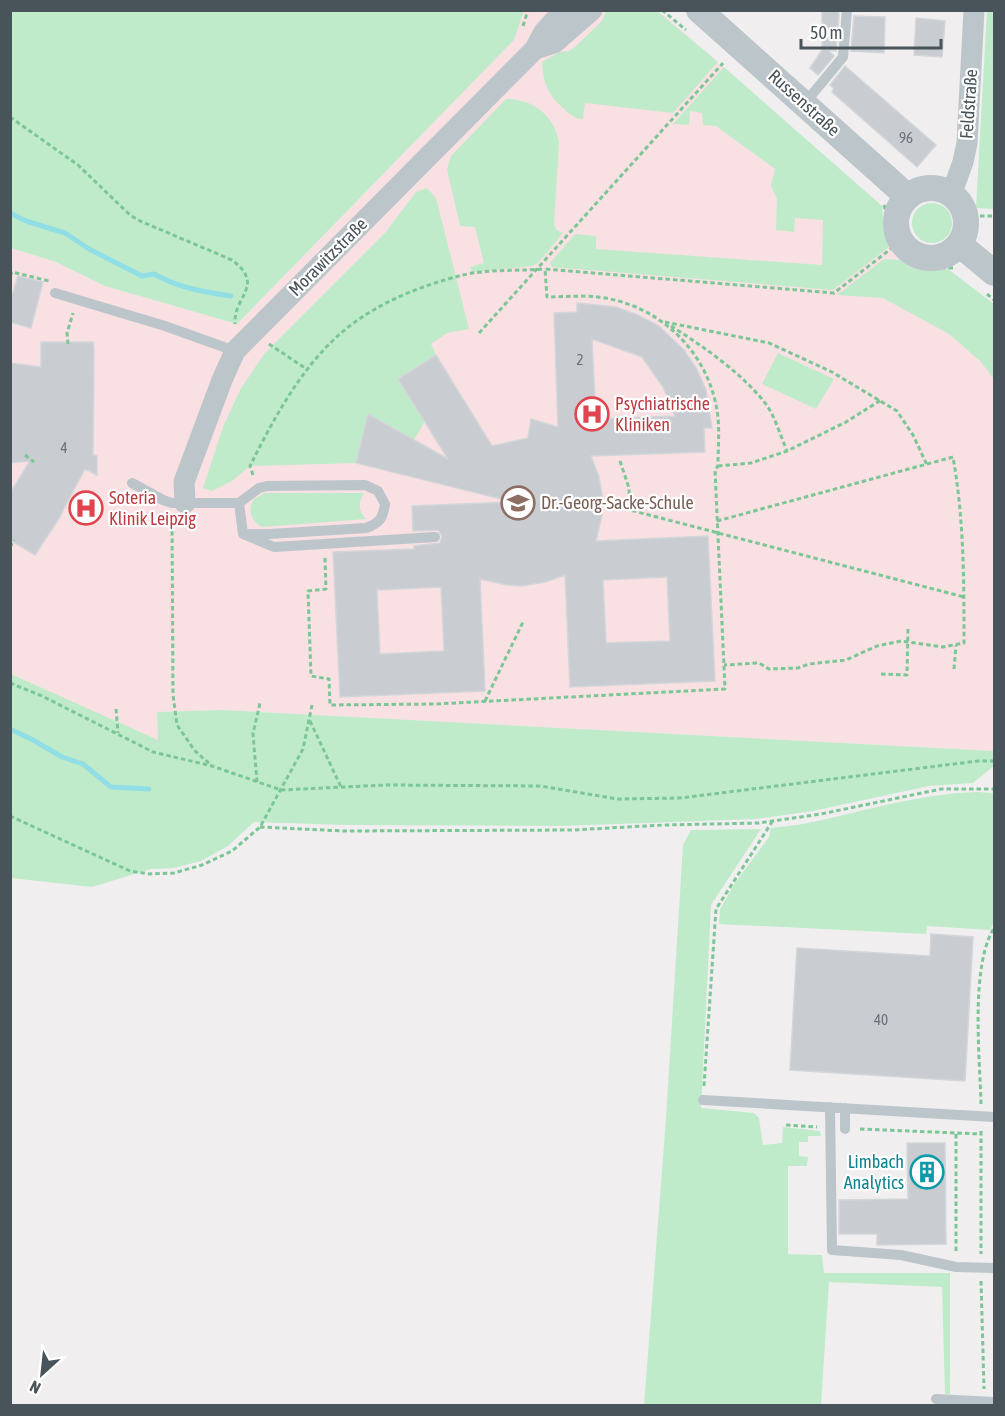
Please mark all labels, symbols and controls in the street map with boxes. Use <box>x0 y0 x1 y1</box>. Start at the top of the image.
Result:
scale bar <box>801 12 940 50</box>
text: 50 m <box>810 22 842 43</box>
street label: Russenstraße <box>764 65 844 140</box>
street label: Feldstraße <box>956 68 981 139</box>
house number: 96 <box>899 129 913 146</box>
street label: Morawitzstraße <box>284 213 371 300</box>
house number: 2 <box>576 351 584 368</box>
place label: Psychiatrische Kliniken <box>615 393 710 435</box>
hospital icon: Psychiatrische Kliniken <box>574 396 610 432</box>
house number: 4 <box>60 439 68 456</box>
school or university icon: Dr.-Georg-Sacke-Schule <box>500 485 536 521</box>
place label: Soteria Klinik Leipzig <box>109 487 196 529</box>
hospital icon: Soteria Klinik Leipzig <box>68 490 104 526</box>
place label: Dr.-Georg-Sacke-Schule <box>541 492 694 513</box>
house number: 40 <box>874 1011 888 1028</box>
place label: Limbach Analytics <box>844 1151 904 1193</box>
building icon: Limbach Analytics <box>909 1154 945 1190</box>
north arrow <box>12 1344 72 1404</box>
text: N <box>27 1377 43 1398</box>

